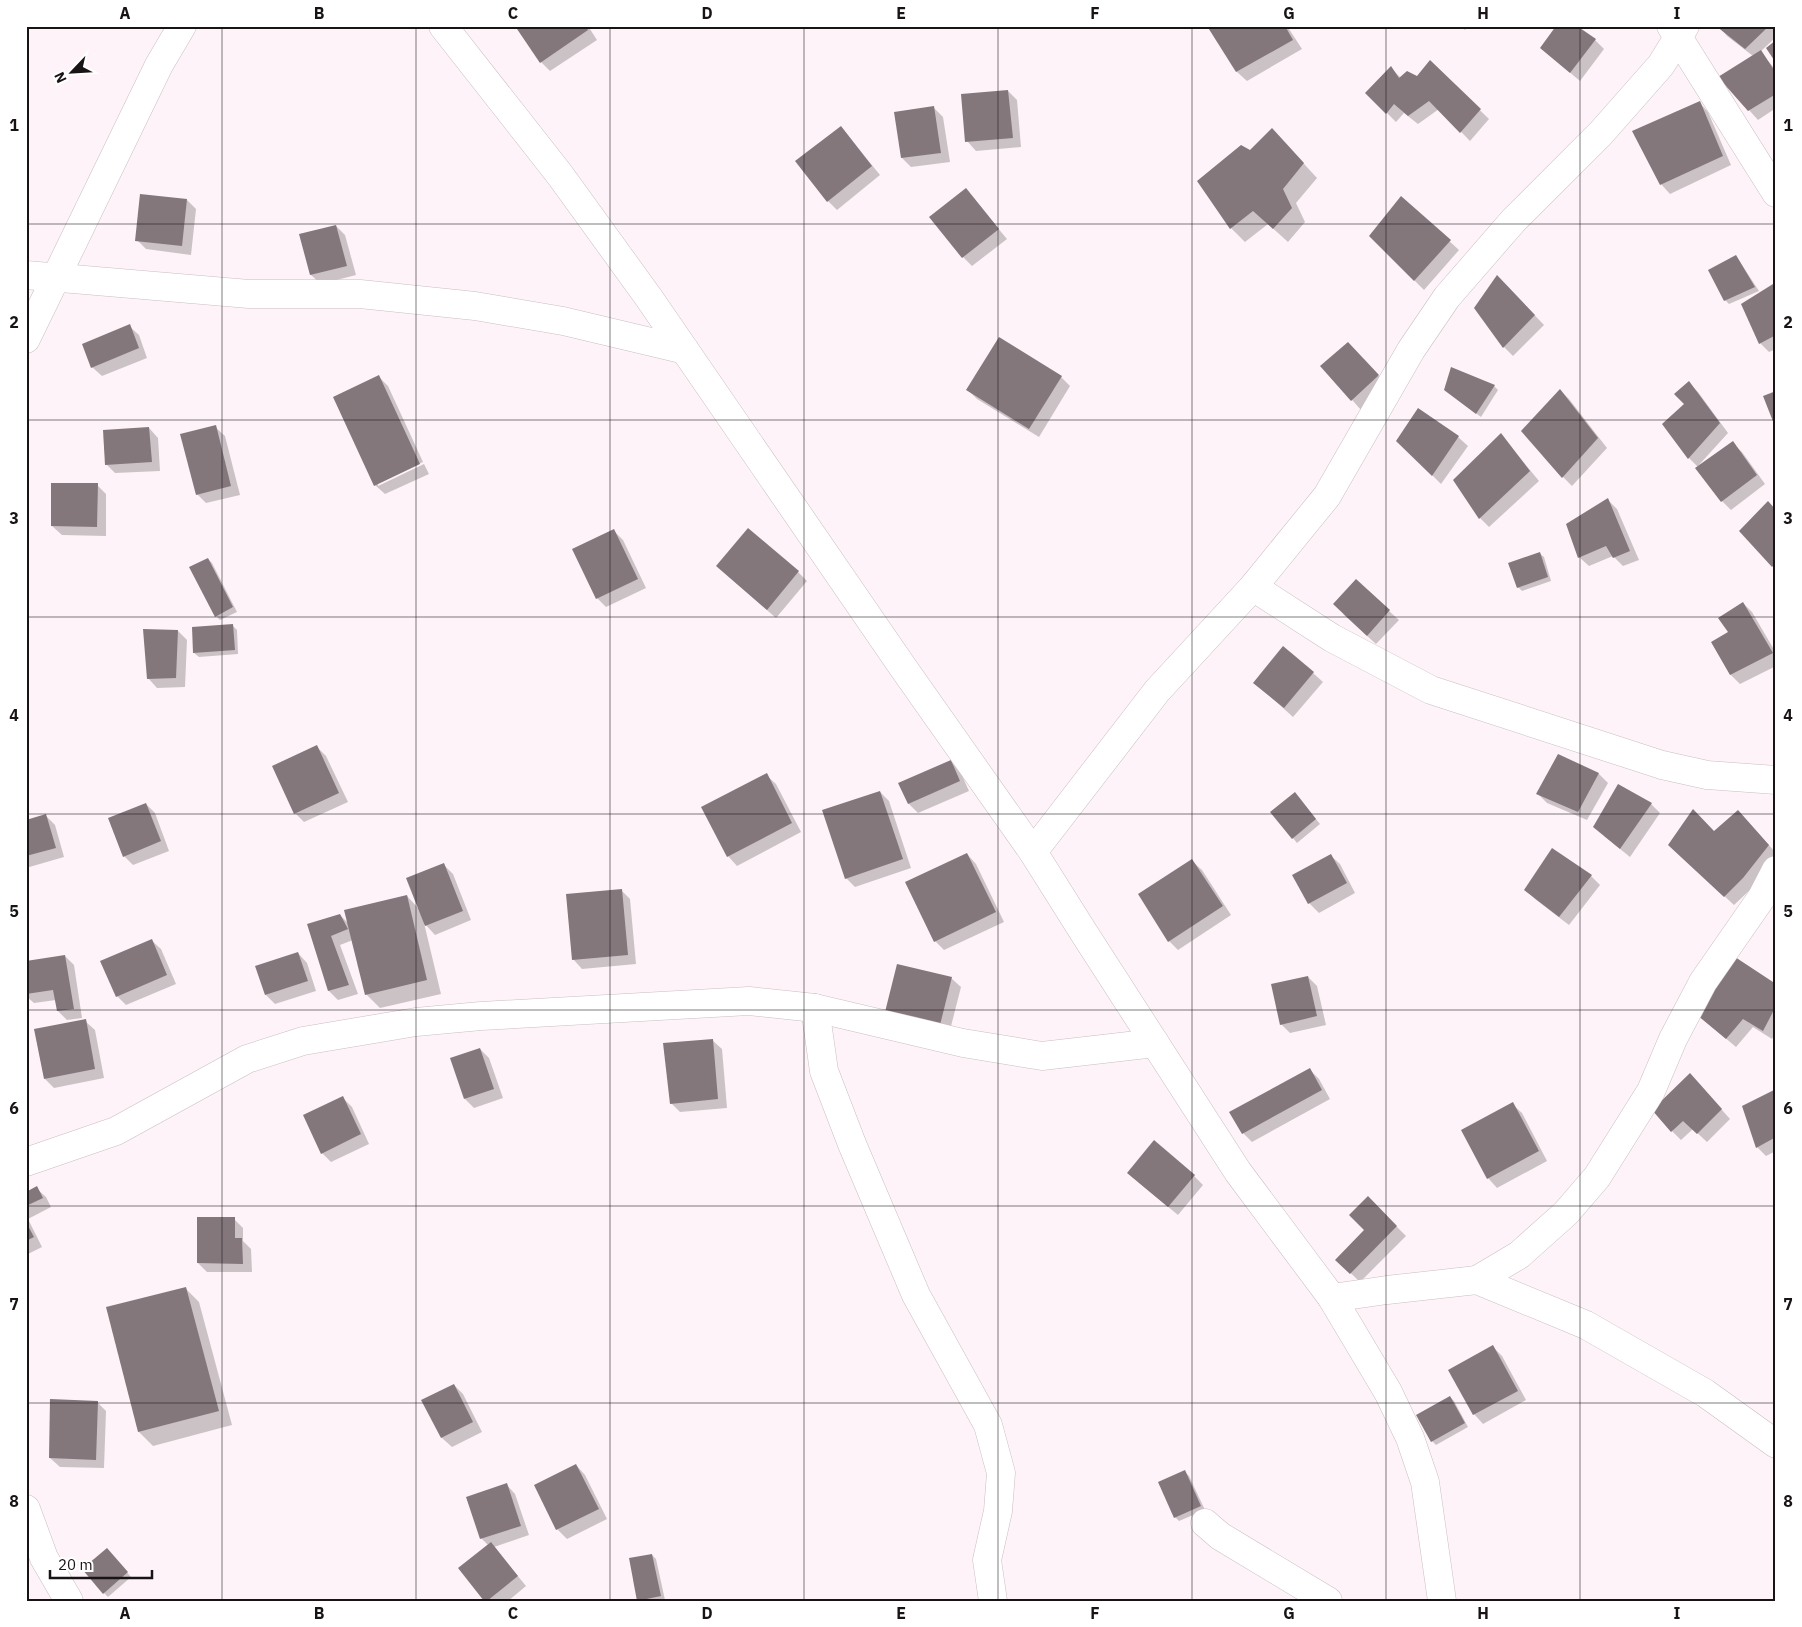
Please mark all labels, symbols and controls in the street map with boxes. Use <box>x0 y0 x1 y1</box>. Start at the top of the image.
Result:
text: A <box>120 3 131 23</box>
text: B <box>314 3 325 23</box>
text: C <box>508 3 518 23</box>
text: D <box>701 3 713 23</box>
text: E <box>896 3 906 23</box>
text: F <box>1090 3 1100 23</box>
text: G <box>1283 3 1295 23</box>
text: H <box>1477 3 1489 23</box>
text: I <box>1674 3 1681 23</box>
north arrow <box>48 48 98 98</box>
text: N <box>50 69 71 86</box>
text: 1 <box>9 115 19 135</box>
text: 1 <box>1783 115 1793 135</box>
text: 2 <box>9 312 19 332</box>
text: 2 <box>1783 312 1793 332</box>
text: 3 <box>9 508 19 528</box>
text: 3 <box>1783 508 1793 528</box>
text: 4 <box>9 705 19 725</box>
text: 4 <box>1783 705 1793 725</box>
text: 5 <box>9 901 19 921</box>
text: 5 <box>1783 901 1793 921</box>
text: 6 <box>9 1098 19 1118</box>
text: 6 <box>1783 1098 1793 1118</box>
text: 7 <box>9 1294 19 1314</box>
text: 7 <box>1783 1294 1793 1314</box>
text: 8 <box>9 1491 19 1511</box>
text: 8 <box>1783 1491 1793 1511</box>
scale bar <box>50 1547 152 1579</box>
text: 20 m <box>58 1555 93 1574</box>
text: A <box>120 1603 131 1623</box>
text: B <box>314 1603 325 1623</box>
text: C <box>508 1603 518 1623</box>
text: D <box>701 1603 713 1623</box>
text: E <box>896 1603 906 1623</box>
text: F <box>1090 1603 1100 1623</box>
text: G <box>1283 1603 1295 1623</box>
text: H <box>1477 1603 1489 1623</box>
text: I <box>1674 1603 1681 1623</box>

